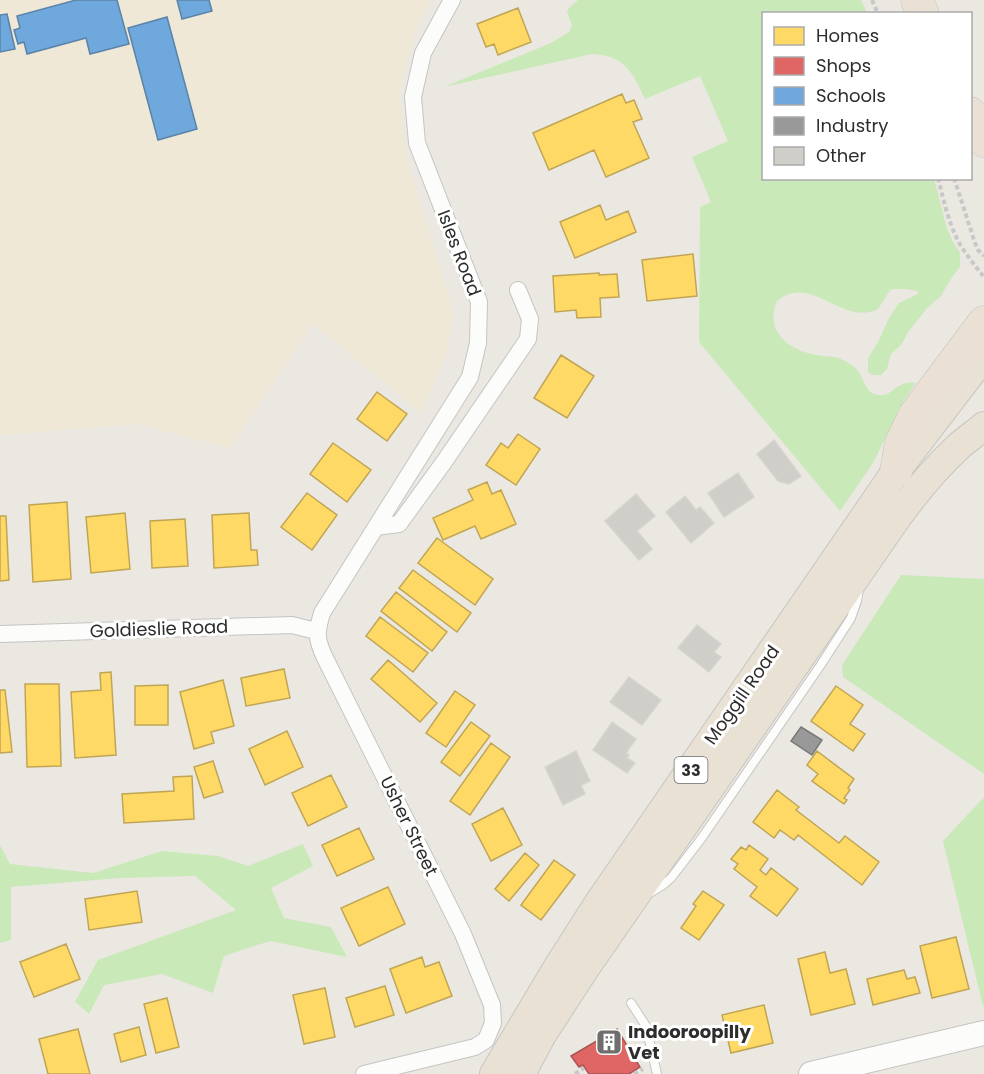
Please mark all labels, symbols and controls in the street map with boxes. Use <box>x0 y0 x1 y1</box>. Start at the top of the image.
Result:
legend <box>762 12 972 180</box>
text: Homes <box>816 23 879 48</box>
text: Shops <box>816 53 871 78</box>
text: Schools <box>816 83 886 108</box>
text: Industry <box>816 113 888 138</box>
text: Other <box>816 143 866 168</box>
street label: Isles Road <box>432 206 487 300</box>
street label: Goldieslie Road <box>89 614 229 643</box>
street label: Moggill Road <box>698 640 785 749</box>
road number: 33 <box>674 757 708 783</box>
street label: Usher Street <box>374 772 444 880</box>
place label: Indooroopilly Vet <box>628 1019 751 1065</box>
building icon: Indooroopilly Vet <box>594 1027 624 1057</box>

